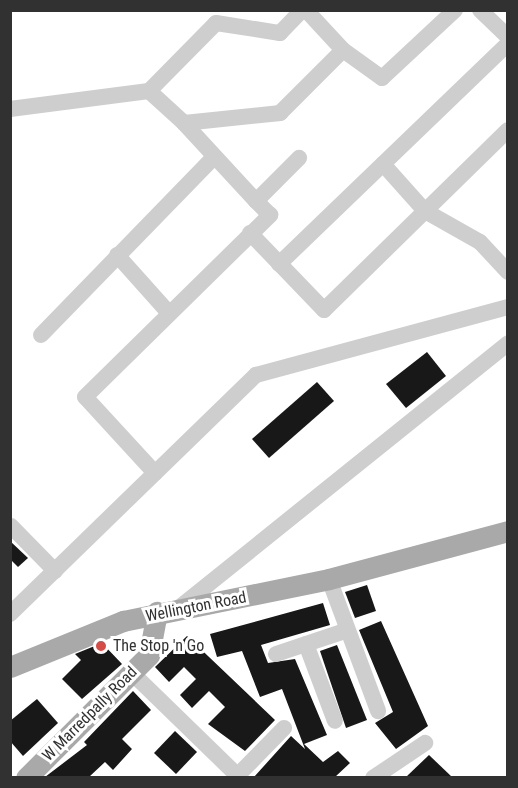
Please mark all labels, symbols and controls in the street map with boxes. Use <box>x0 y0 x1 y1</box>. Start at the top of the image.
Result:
street label: Wellington Road <box>144 588 248 626</box>
place label: The Stop 'n Go <box>113 636 204 656</box>
marker: The Stop 'n Go <box>94 639 108 653</box>
street label: W Marredpally Road <box>39 663 141 765</box>

